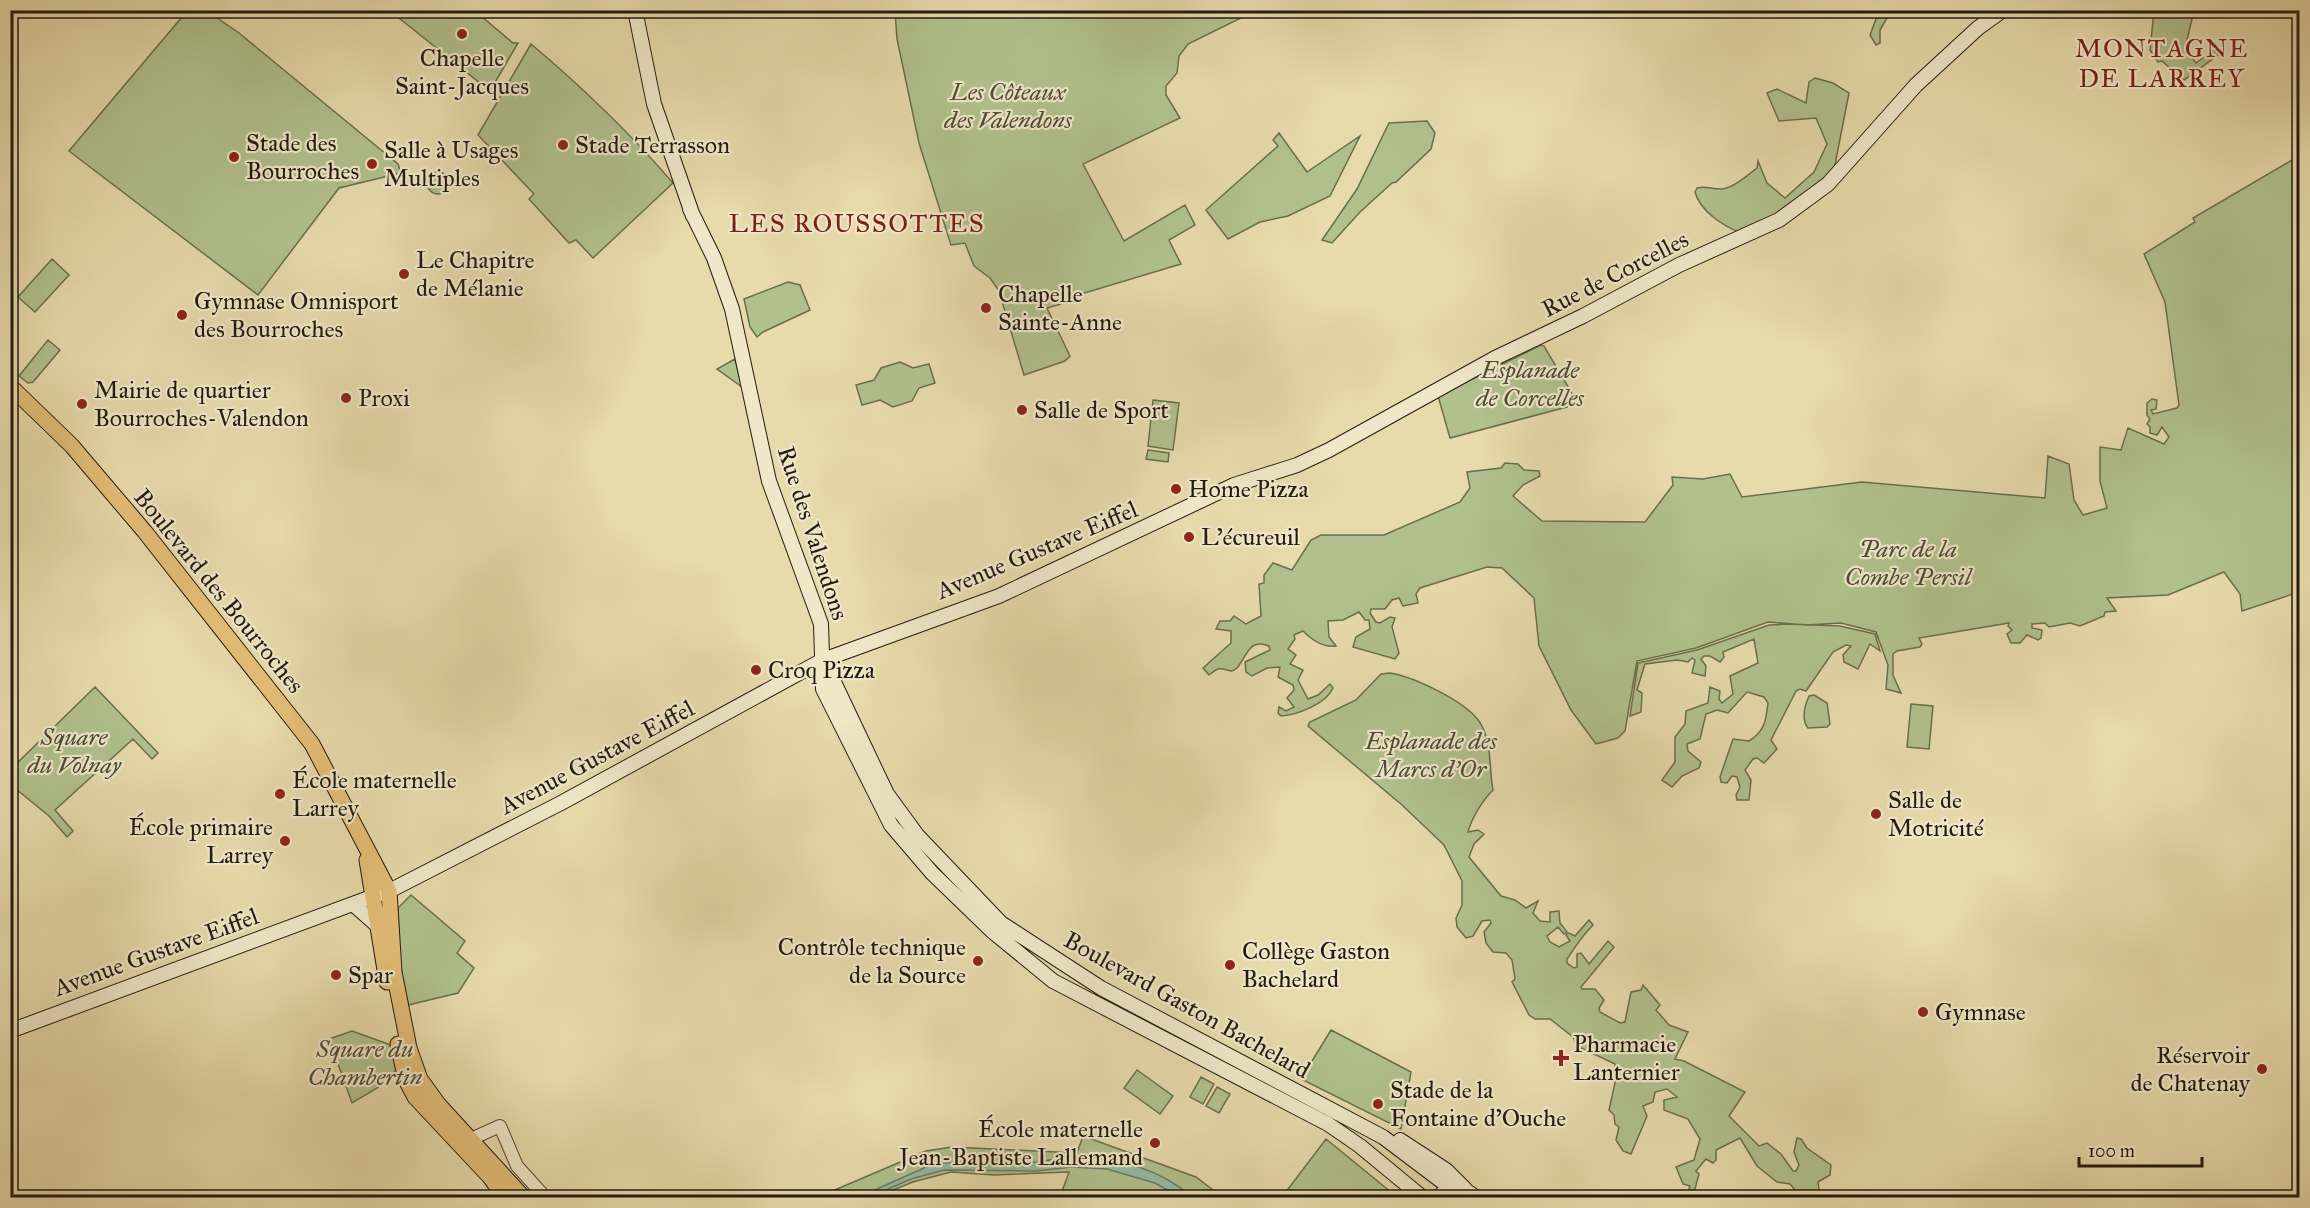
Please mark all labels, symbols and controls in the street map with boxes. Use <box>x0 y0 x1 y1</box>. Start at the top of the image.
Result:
marker: Chapelle Saint-Jacques <box>455 27 469 41</box>
district label: MONTAGNE DE LARREY <box>2075 32 2249 94</box>
place label: Chapelle Saint-Jacques <box>395 43 529 101</box>
park label: Les Côteaux des Valendons <box>943 77 1073 135</box>
place label: Stade des Bourroches <box>246 128 359 186</box>
place label: Stade Terrasson <box>575 130 730 160</box>
place label: Salle à Usages Multiples <box>384 135 519 193</box>
marker: Stade Terrasson <box>556 138 570 152</box>
marker: Stade des Bourroches <box>227 150 241 164</box>
marker: Salle à Usages Multiples <box>365 157 379 171</box>
district label: LES ROUSSOTTES <box>729 207 985 239</box>
street label: Rue de Corcelles <box>1536 224 1694 324</box>
place label: Le Chapitre de Mélanie <box>416 245 535 303</box>
marker: Le Chapitre de Mélanie <box>397 267 411 281</box>
place label: Chapelle Sainte-Anne <box>998 279 1122 337</box>
place label: Gymnase Omnisport des Bourroches <box>194 286 399 344</box>
marker: Chapelle Sainte-Anne <box>979 301 993 315</box>
marker: Gymnase Omnisport des Bourroches <box>175 308 189 322</box>
park label: Esplanade de Corcelles <box>1475 355 1585 413</box>
place label: Mairie de quartier Bourroches-Valendon <box>94 375 309 433</box>
place label: Proxi <box>358 383 410 413</box>
marker: Proxi <box>339 391 353 405</box>
place label: Salle de Sport <box>1034 395 1169 425</box>
marker: Mairie de quartier Bourroches-Valendon <box>75 397 89 411</box>
marker: Salle de Sport <box>1015 403 1029 417</box>
street label: Rue des Valendons <box>771 442 855 624</box>
place label: Home Pizza <box>1188 474 1309 504</box>
marker: Home Pizza <box>1169 482 1183 496</box>
street label: Boulevard des Bourroches <box>127 483 311 699</box>
street label: Avenue Gustave Eiffel <box>931 494 1143 606</box>
place label: L'écureuil <box>1201 522 1301 552</box>
marker: L'écureuil <box>1182 530 1196 544</box>
park label: Parc de la Combe Persil <box>1845 534 1974 592</box>
place label: Croq Pizza <box>768 655 876 685</box>
marker: Croq Pizza <box>749 663 763 677</box>
street label: Avenue Gustave Eiffel <box>494 693 700 821</box>
park label: Square du Volnay <box>26 722 122 780</box>
park label: Esplanade des Marcs d'Or <box>1364 726 1498 784</box>
place label: École maternelle Larrey <box>292 765 457 823</box>
place label: Salle de Motricité <box>1888 785 1984 843</box>
marker: École maternelle Larrey <box>273 787 287 801</box>
marker: Salle de Motricité <box>1869 807 1883 821</box>
place label: École primaire Larrey <box>129 812 274 870</box>
marker: École primaire Larrey <box>278 834 292 848</box>
street label: Avenue Gustave Eiffel <box>49 901 263 1003</box>
street label: Boulevard Gaston Bachelard <box>1058 925 1316 1085</box>
place label: Contrôle technique de la Source <box>778 932 966 990</box>
place label: Collège Gaston Bachelard <box>1242 936 1390 994</box>
marker: Contrôle technique de la Source <box>971 954 985 968</box>
marker: Collège Gaston Bachelard <box>1223 958 1237 972</box>
place label: Spar <box>348 960 393 990</box>
marker: Spar <box>329 968 343 982</box>
place label: Gymnase <box>1935 997 2026 1027</box>
marker: Gymnase <box>1916 1005 1930 1019</box>
place label: Pharmacie Lanternier <box>1573 1029 1680 1087</box>
park label: Square du Chambertin <box>308 1034 423 1092</box>
place label: Réservoir de Chatenay <box>2130 1040 2251 1098</box>
marker: Pharmacie Lanternier <box>1554 1051 1568 1065</box>
marker: Réservoir de Chatenay <box>2255 1062 2269 1076</box>
place label: Stade de la Fontaine d'Ouche <box>1390 1075 1566 1133</box>
marker: Stade de la Fontaine d'Ouche <box>1371 1097 1385 1111</box>
place label: École maternelle Jean-Baptiste Lallemand <box>896 1114 1143 1172</box>
scale bar <box>2079 1130 2202 1168</box>
marker: École maternelle Jean-Baptiste Lallemand <box>1148 1136 1162 1150</box>
text: 100 m <box>2088 1140 2135 1162</box>

